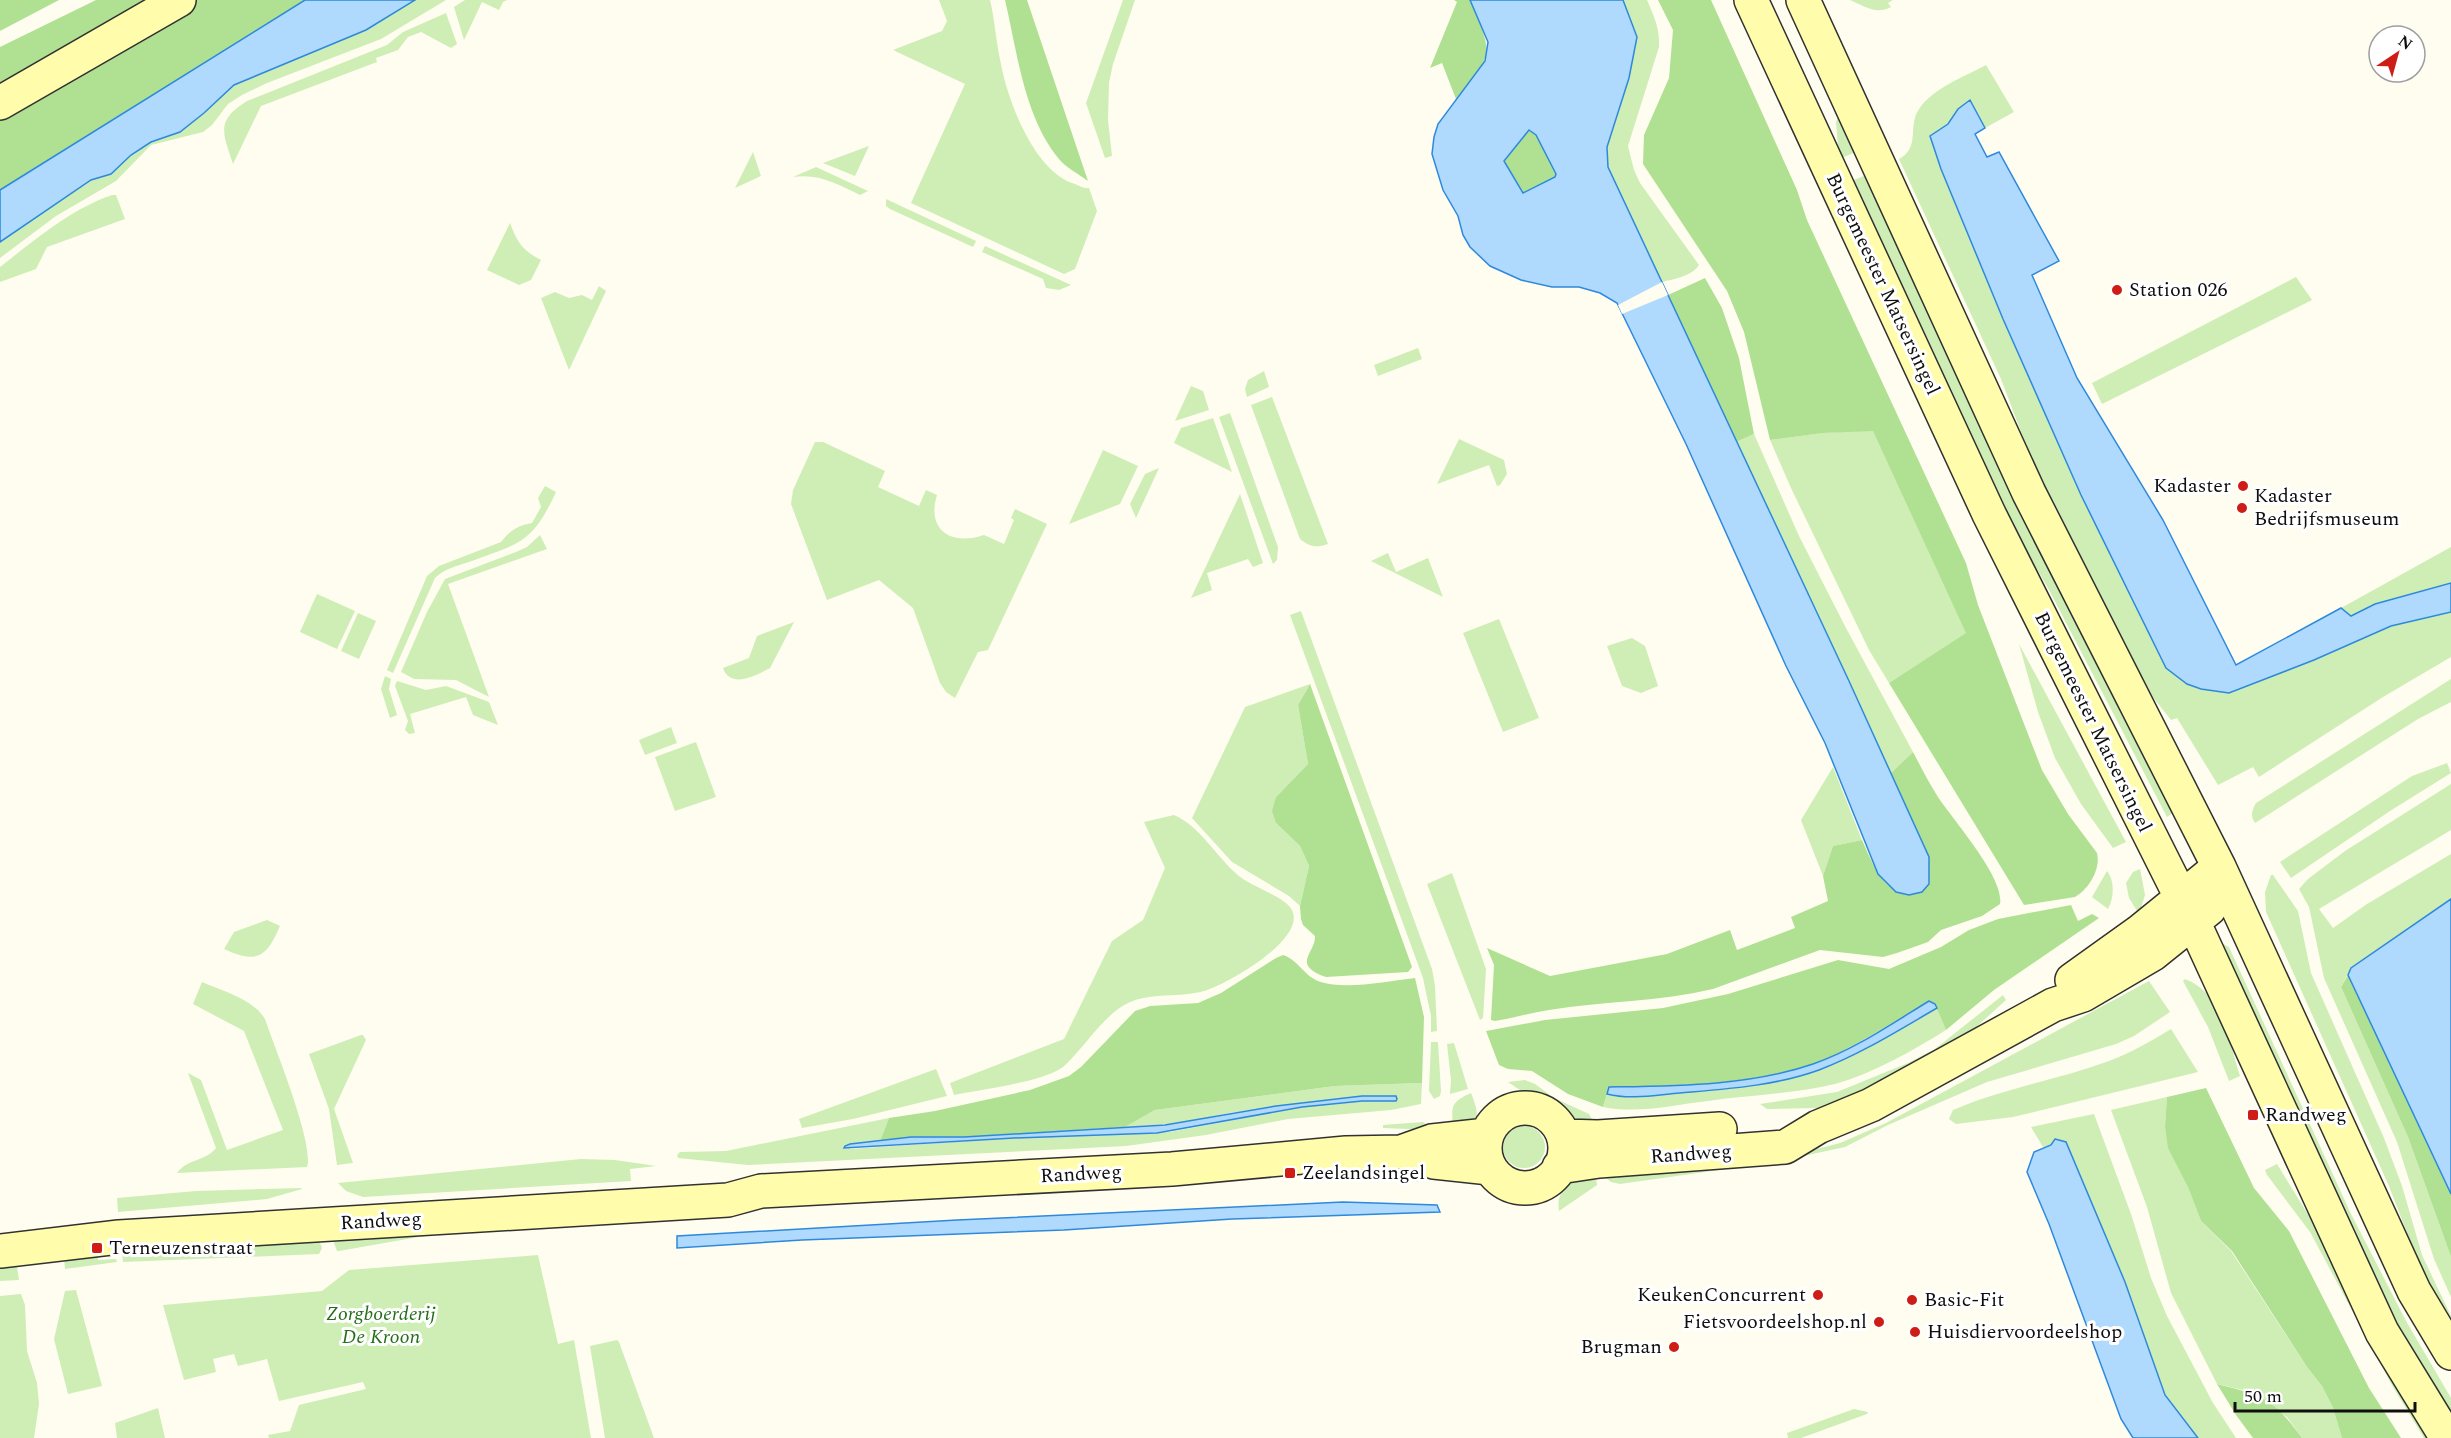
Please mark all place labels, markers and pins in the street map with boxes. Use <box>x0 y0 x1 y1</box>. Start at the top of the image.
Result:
place label: Station 026 <box>2129 275 2227 305</box>
marker: Station 026 <box>2110 283 2124 297</box>
place label: Kadaster <box>2153 471 2231 501</box>
marker: Kadaster <box>2236 479 2250 493</box>
place label: Kadaster Bedrijfsmuseum <box>2254 481 2399 534</box>
marker: Kadaster Bedrijfsmuseum <box>2235 501 2249 515</box>
place label: Randweg <box>2265 1100 2347 1130</box>
marker: Randweg <box>2246 1108 2260 1122</box>
place label: Zeelandsingel <box>1302 1158 1425 1188</box>
marker: Zeelandsingel <box>1283 1166 1297 1180</box>
place label: Terneuzenstraat <box>109 1233 253 1263</box>
marker: Terneuzenstraat <box>90 1241 104 1255</box>
place label: KeukenConcurrent <box>1637 1280 1806 1310</box>
place label: Basic-Fit <box>1924 1285 2004 1315</box>
marker: KeukenConcurrent <box>1811 1288 1825 1302</box>
marker: Basic-Fit <box>1905 1293 1919 1307</box>
place label: Fietsvoordeelshop.nl <box>1683 1307 1867 1337</box>
marker: Fietsvoordeelshop.nl <box>1872 1315 1886 1329</box>
place label: Huisdiervoordeelshop <box>1927 1317 2122 1347</box>
marker: Huisdiervoordeelshop <box>1908 1325 1922 1339</box>
place label: Brugman <box>1580 1332 1662 1362</box>
marker: Brugman <box>1667 1340 1681 1354</box>

